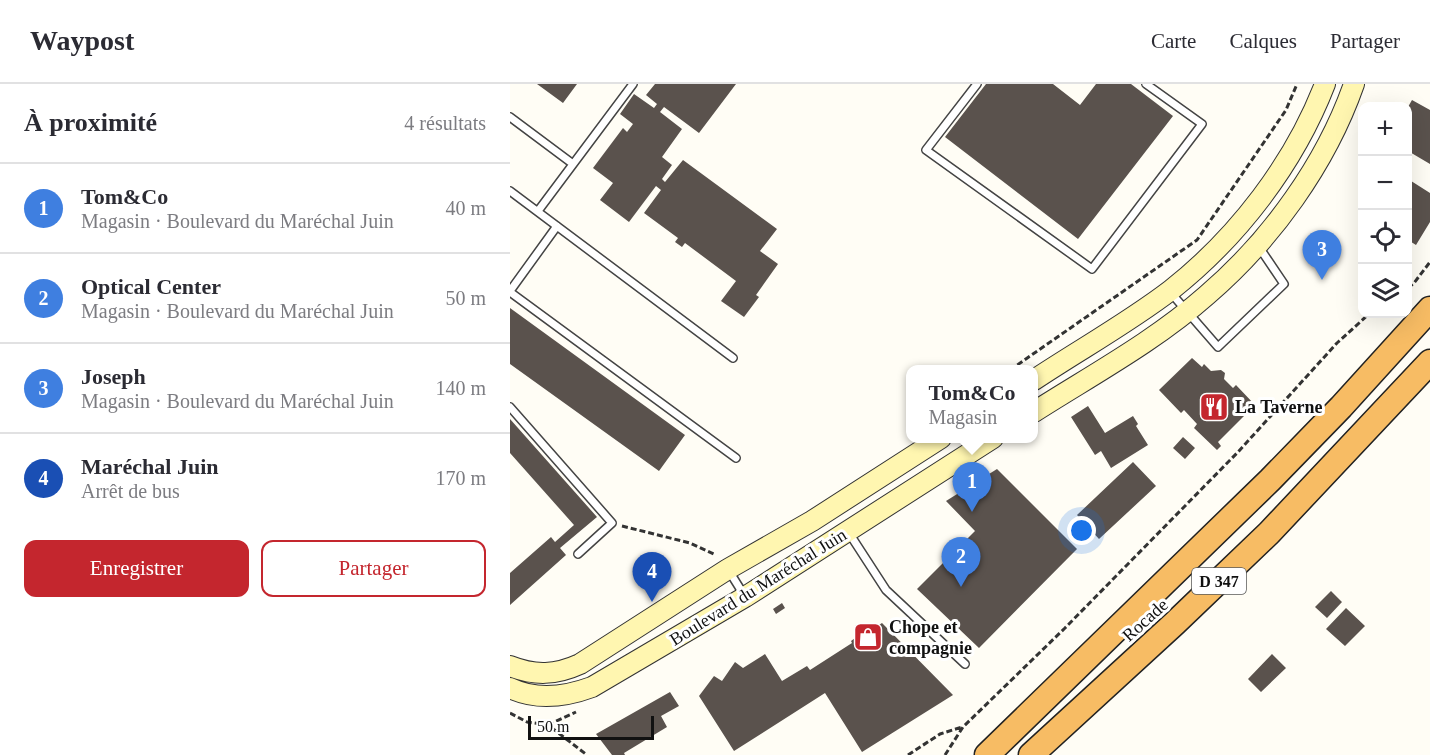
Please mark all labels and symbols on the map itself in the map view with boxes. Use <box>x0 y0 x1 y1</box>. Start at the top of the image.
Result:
pin: 3 <box>1302 230 1342 280</box>
restaurant icon: La Taverne <box>1198 391 1230 423</box>
place label: La Taverne <box>1235 397 1323 417</box>
pin: 1 <box>952 462 992 512</box>
your location <box>1067 516 1096 545</box>
street label: Boulevard du Maréchal Juin <box>666 524 850 650</box>
pin: 2 <box>942 538 980 587</box>
pin: 4 <box>632 552 672 602</box>
road number: D 347 <box>1192 568 1246 594</box>
street label: Rocade <box>1118 595 1172 645</box>
place label: Chope et compagnie <box>889 617 972 658</box>
shop icon: Chope et compagnie <box>852 621 884 653</box>
scale bar <box>528 713 654 740</box>

